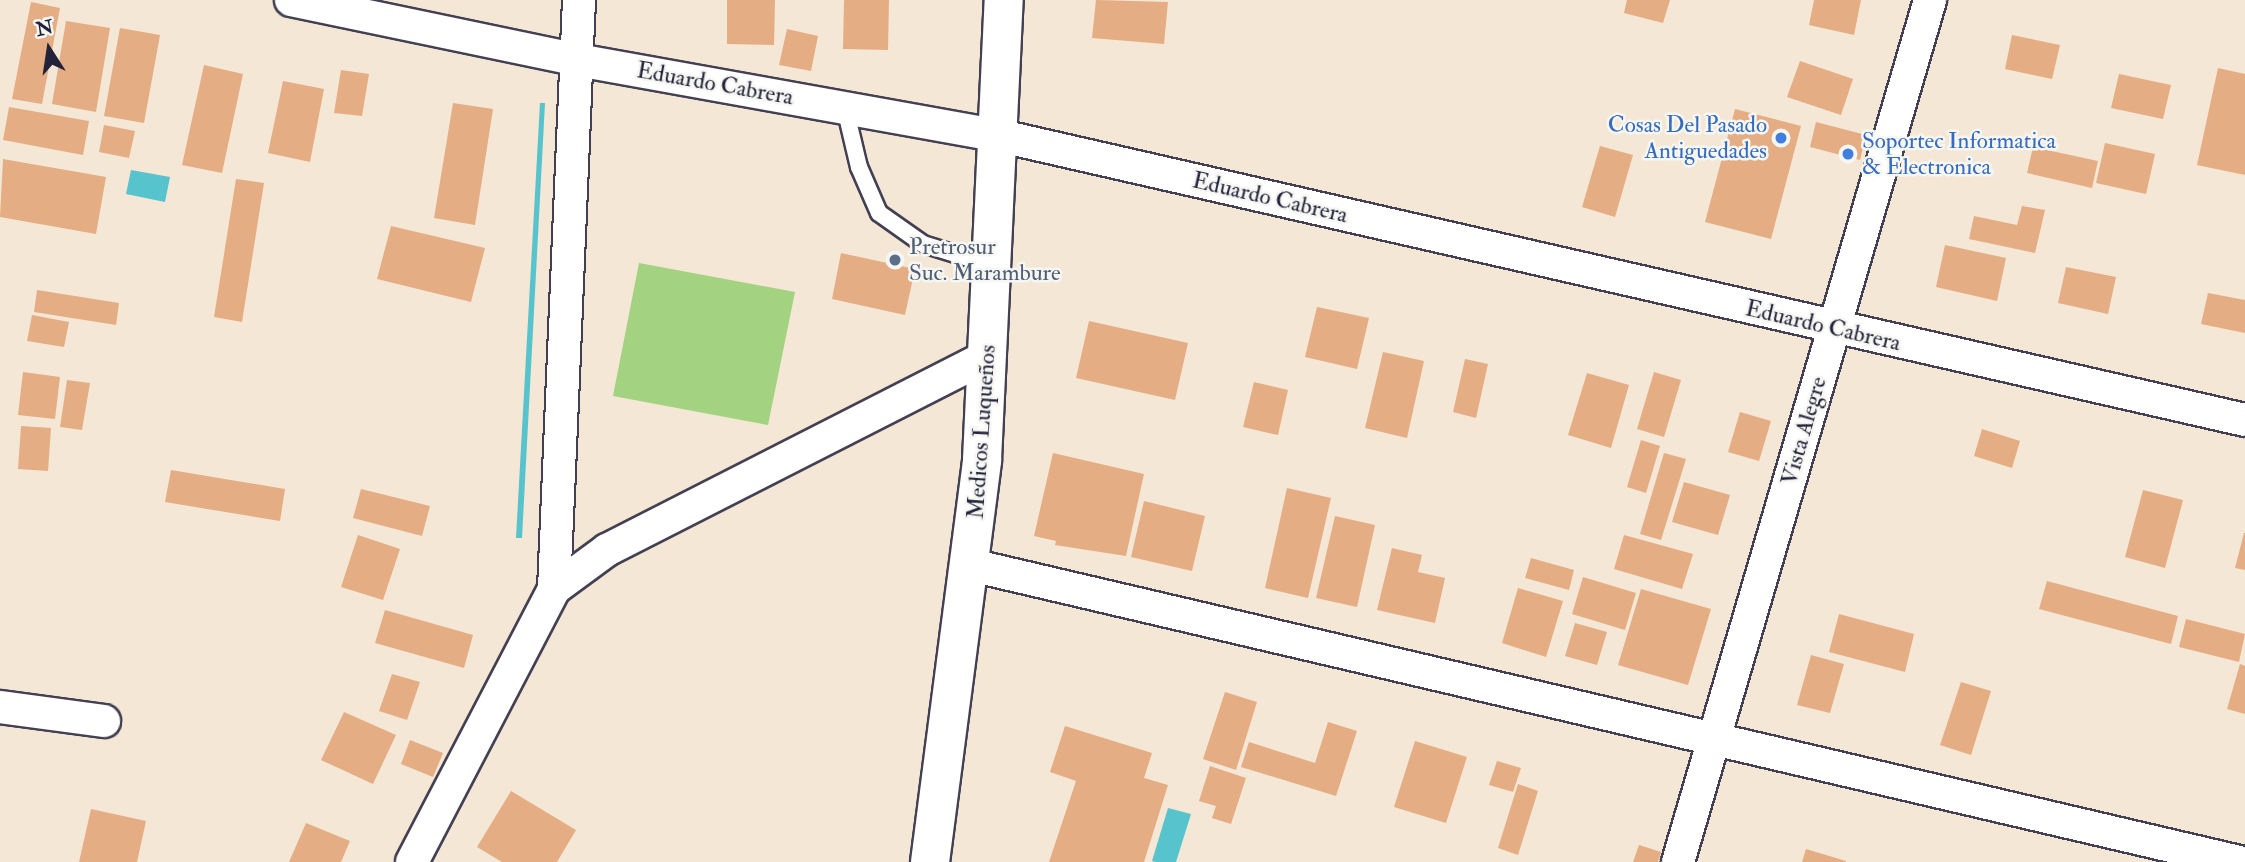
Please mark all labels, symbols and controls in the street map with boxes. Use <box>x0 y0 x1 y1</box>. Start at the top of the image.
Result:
north arrow <box>14 14 84 84</box>
text: N <box>34 15 55 42</box>
street label: Eduardo Cabrera <box>635 57 795 111</box>
place label: Cosas Del Pasado Antiguedades <box>1608 111 1767 165</box>
place label: Soportec Informatica & Electronica <box>1862 127 2056 181</box>
marker: Cosas Del Pasado Antiguedades <box>1773 130 1789 146</box>
marker: Soportec Informatica & Electronica <box>1840 146 1856 162</box>
street label: Eduardo Cabrera <box>1190 167 1350 229</box>
place label: Pretrosur Suc. Marambure <box>909 233 1061 287</box>
marker: Pretrosur Suc. Marambure <box>887 252 903 268</box>
street label: Eduardo Cabrera <box>1743 295 1903 357</box>
street label: Medicos Luqueños <box>962 344 1002 520</box>
street label: Vista Alegre <box>1775 374 1833 488</box>

